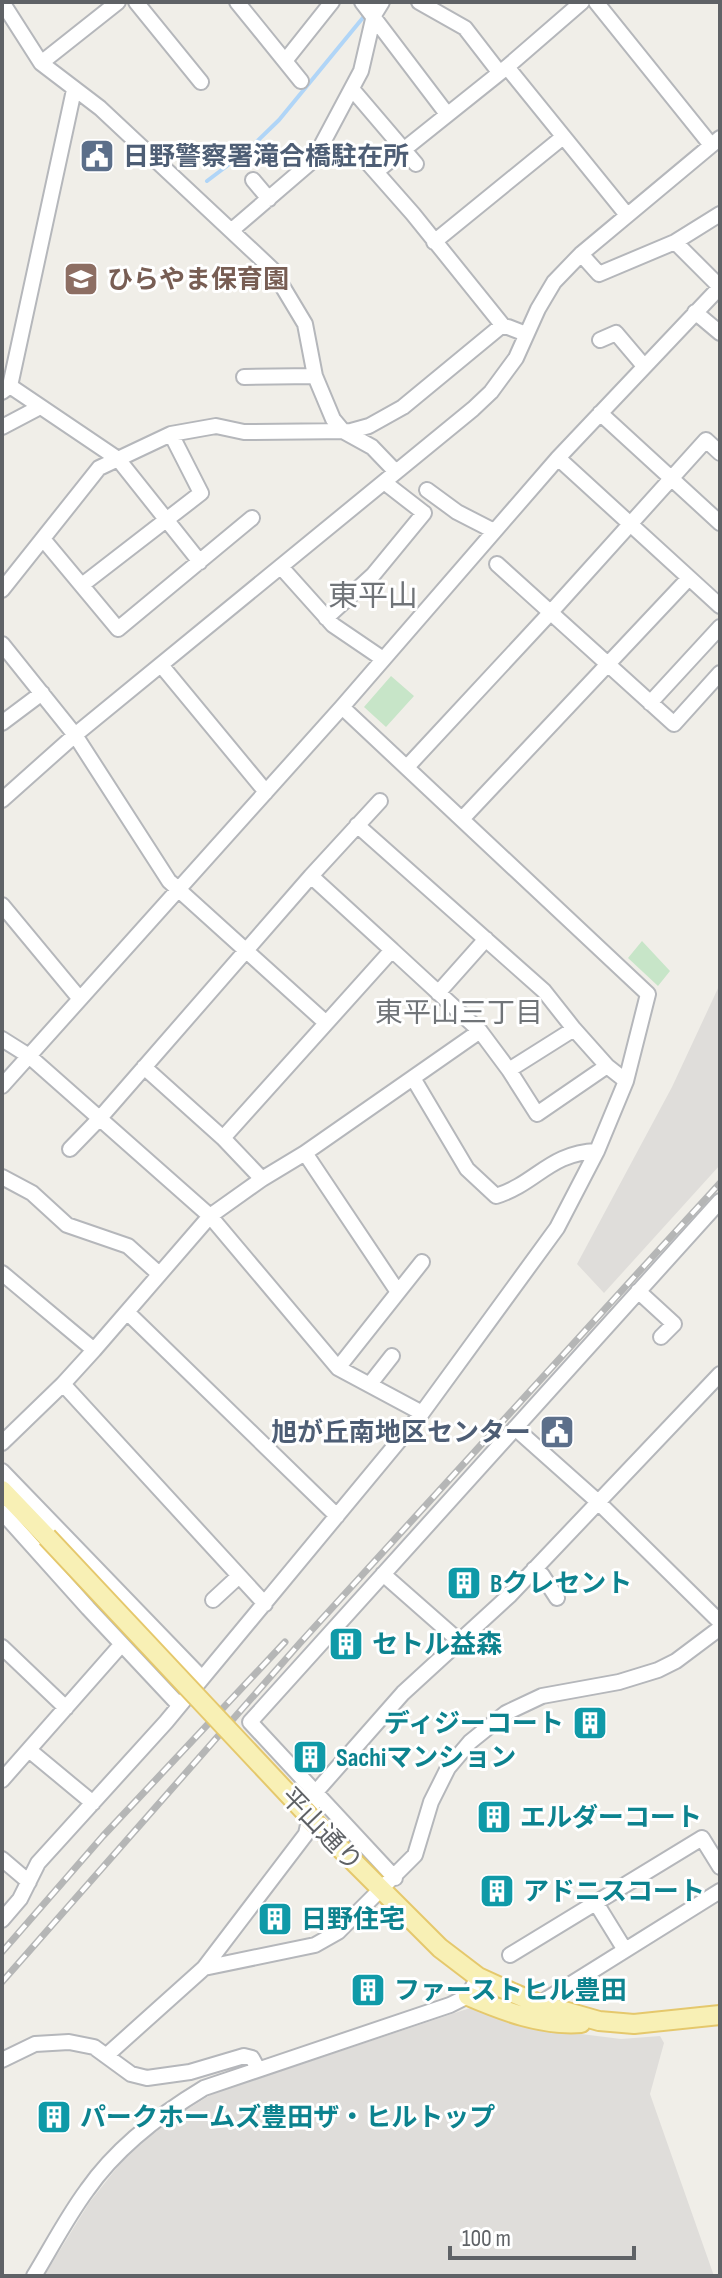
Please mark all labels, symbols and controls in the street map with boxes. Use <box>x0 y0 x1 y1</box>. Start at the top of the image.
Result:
public building icon: 日野警察署滝合橋駐在所 <box>78 137 116 175</box>
place label: 日野警察署滝合橋駐在所 <box>123 142 409 173</box>
school or university icon: ひらやま保育園 <box>62 260 100 298</box>
place label: ひらやま保育園 <box>107 265 289 296</box>
district label: 東平山 <box>328 579 418 615</box>
district label: 東平山三丁目 <box>375 997 543 1030</box>
public building icon: 旭が丘南地区センター <box>538 1413 576 1451</box>
place label: 旭が丘南地区センター <box>271 1418 531 1449</box>
building icon: Bクレセント <box>445 1564 483 1602</box>
place label: Bクレセント <box>490 1569 632 1600</box>
building icon: セトル益森 <box>327 1625 365 1663</box>
place label: セトル益森 <box>372 1630 502 1661</box>
building icon: ディジーコート <box>571 1704 609 1742</box>
place label: ディジーコート <box>384 1709 564 1740</box>
building icon: Sachiマンション <box>291 1738 329 1776</box>
place label: Sachiマンション <box>336 1743 516 1774</box>
street label: 平山通り <box>274 1782 368 1878</box>
building icon: エルダーコート <box>475 1798 513 1836</box>
place label: エルダーコート <box>520 1803 702 1834</box>
building icon: アドニスコート <box>478 1872 516 1910</box>
place label: アドニスコート <box>523 1877 705 1908</box>
building icon: 日野住宅 <box>256 1900 294 1938</box>
place label: 日野住宅 <box>301 1905 405 1936</box>
building icon: ファーストヒル豊田 <box>349 1971 387 2009</box>
place label: ファーストヒル豊田 <box>394 1976 627 2007</box>
building icon: パークホームズ豊田ザ・ヒルトップ <box>35 2098 73 2136</box>
place label: パークホームズ豊田ザ・ヒルトップ <box>80 2103 495 2134</box>
scale bar <box>450 2210 634 2260</box>
text: 100 m <box>462 2224 511 2253</box>

